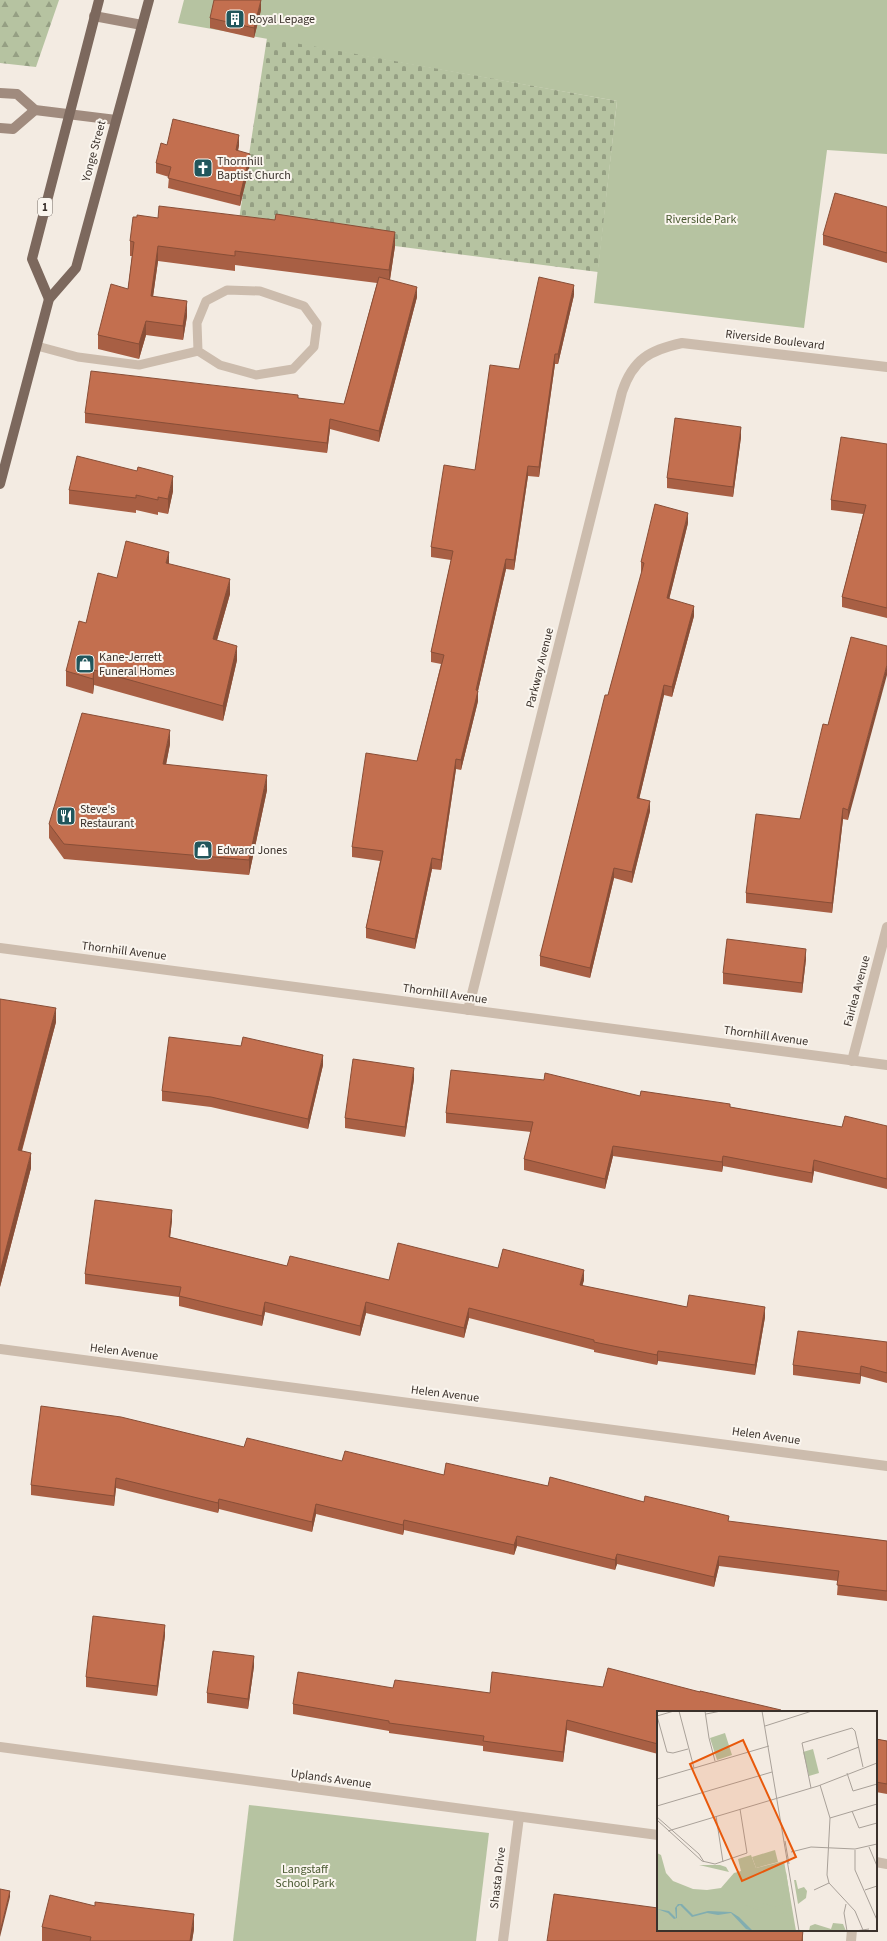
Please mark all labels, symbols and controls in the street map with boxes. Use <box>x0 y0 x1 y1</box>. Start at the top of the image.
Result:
building icon: Royal Lepage <box>224 8 246 30</box>
place label: Royal Lepage <box>249 11 315 28</box>
street label: Yonge Street <box>77 119 110 184</box>
place label: Thornhill Baptist Church <box>217 153 291 184</box>
church icon: Thornhill Baptist Church <box>192 157 214 179</box>
road number: 1 <box>38 198 52 216</box>
park label: Riverside Park <box>666 211 736 228</box>
street label: Riverside Boulevard <box>724 325 826 355</box>
street label: Parkway Avenue <box>522 626 558 710</box>
place label: Kane-Jerrett Funeral Homes <box>99 649 174 680</box>
shop icon: Kane-Jerrett Funeral Homes <box>74 653 96 675</box>
place label: Steve's Restaurant <box>80 801 134 832</box>
restaurant icon: Steve's Restaurant <box>55 805 77 827</box>
shop icon: Edward Jones <box>192 839 214 861</box>
place label: Edward Jones <box>217 842 287 859</box>
street label: Thornhill Avenue <box>81 937 167 965</box>
street label: Fairlea Avenue <box>839 954 875 1028</box>
street label: Thornhill Avenue <box>402 980 488 1008</box>
street label: Thornhill Avenue <box>723 1022 809 1050</box>
street label: Helen Avenue <box>89 1339 159 1365</box>
street label: Helen Avenue <box>410 1381 480 1407</box>
street label: Helen Avenue <box>731 1423 801 1449</box>
inset map <box>657 1711 877 1931</box>
street label: Uplands Avenue <box>290 1765 372 1793</box>
street label: Shasta Drive <box>486 1846 510 1910</box>
park label: Langstaff School Park <box>275 1861 335 1892</box>

